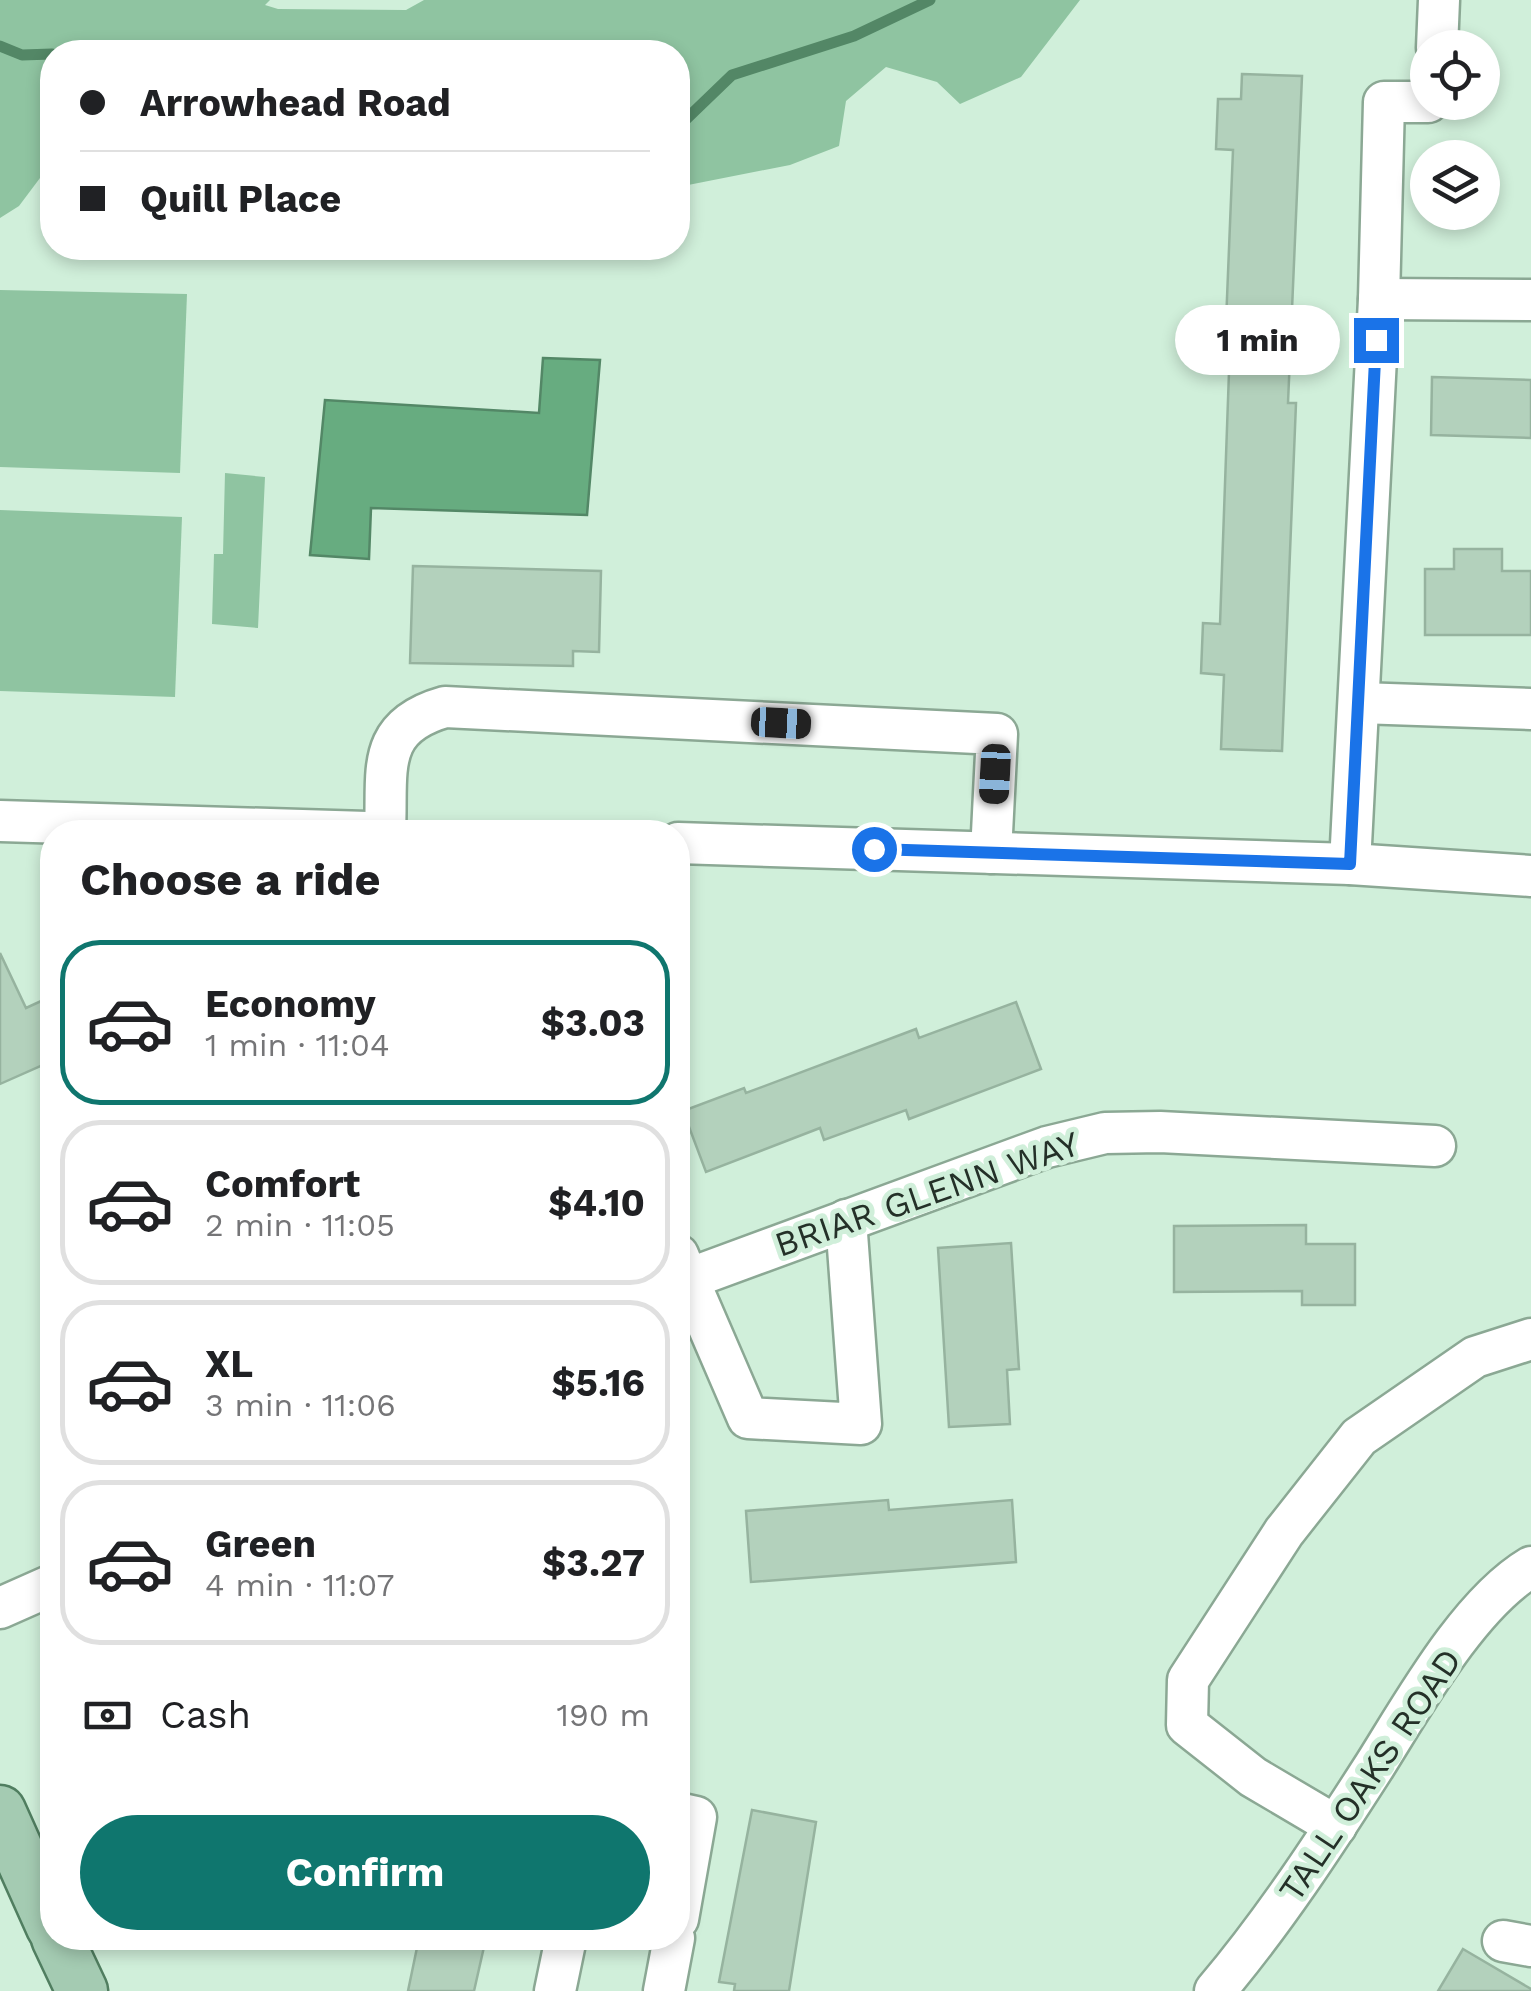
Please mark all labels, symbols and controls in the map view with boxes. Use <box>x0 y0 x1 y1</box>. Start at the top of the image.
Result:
map controls <box>1410 30 1500 230</box>
button: locate <box>1410 30 1500 120</box>
text: Arrowhead Road <box>140 81 451 125</box>
button: layers <box>1410 140 1500 230</box>
text: Quill Place <box>140 177 341 221</box>
callout: 1 min <box>1176 305 1341 375</box>
route end <box>1354 318 1399 363</box>
text: 1 min <box>1216 321 1299 359</box>
car <box>750 706 812 740</box>
car <box>978 743 1012 805</box>
route start <box>852 827 897 872</box>
text: Choose a ride <box>80 853 380 906</box>
icon: car <box>85 978 175 1068</box>
text: Economy <box>205 982 376 1026</box>
text: $3.03 <box>541 1001 645 1045</box>
text: 1 min · 11:04 <box>205 1026 390 1064</box>
street label: BRIAR GLENN WAY <box>769 1122 1085 1266</box>
icon: car <box>85 1158 175 1248</box>
text: Comfort <box>205 1162 360 1206</box>
text: $4.10 <box>548 1181 645 1225</box>
text: 2 min · 11:05 <box>205 1206 395 1244</box>
icon: car <box>85 1338 175 1428</box>
text: XL <box>205 1342 253 1386</box>
text: $5.16 <box>552 1361 645 1405</box>
text: 3 min · 11:06 <box>205 1386 396 1424</box>
icon: car <box>85 1518 175 1608</box>
text: Green <box>205 1522 316 1566</box>
text: $3.27 <box>542 1541 645 1585</box>
text: 4 min · 11:07 <box>205 1566 394 1604</box>
street label: TALL OAKS ROAD <box>1270 1641 1470 1909</box>
icon: cash <box>80 1688 135 1743</box>
text: Cash <box>160 1693 251 1737</box>
text: 190 m <box>556 1696 650 1734</box>
button: Confirm <box>80 1815 650 1930</box>

